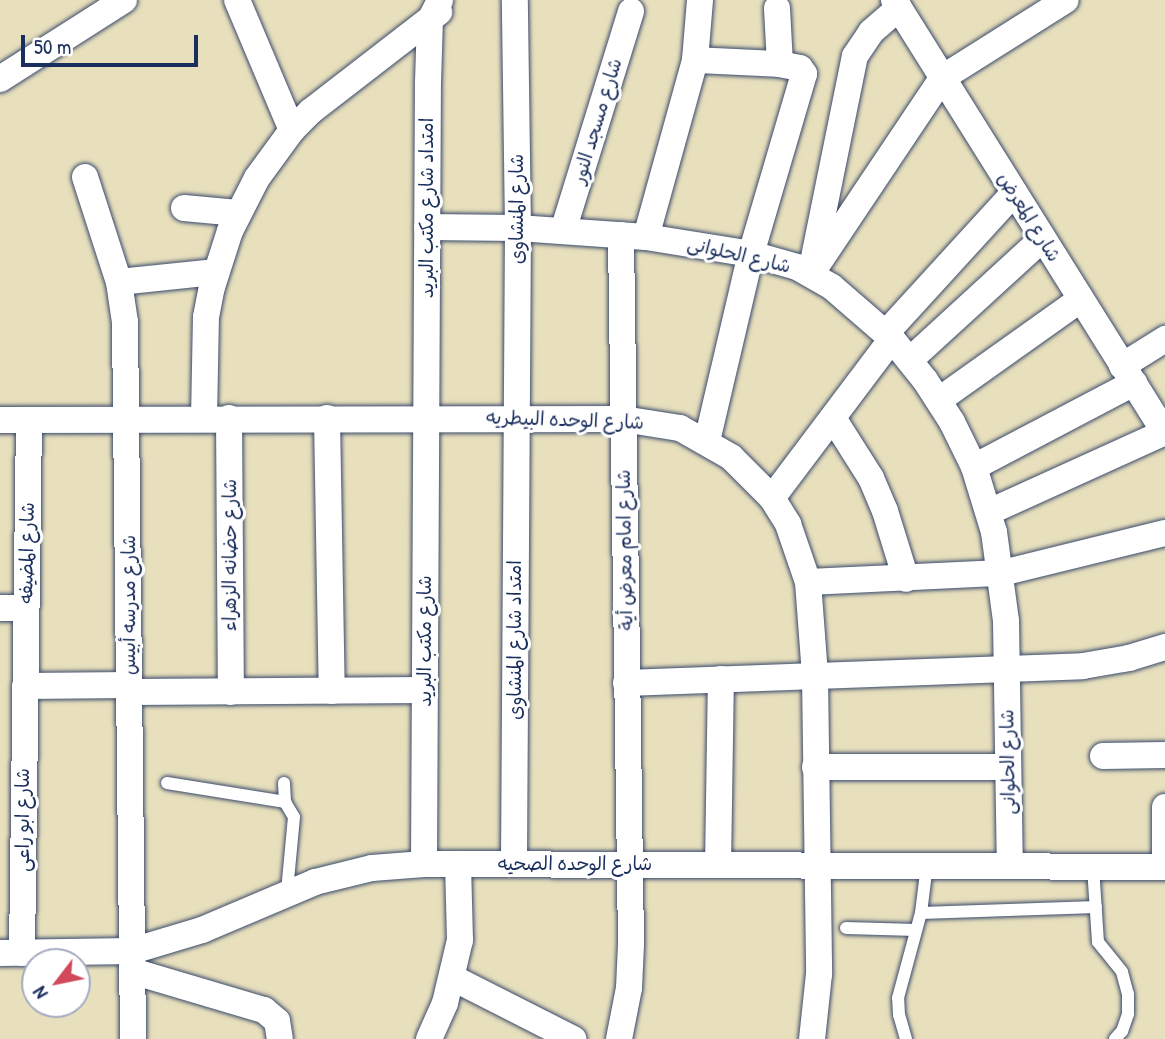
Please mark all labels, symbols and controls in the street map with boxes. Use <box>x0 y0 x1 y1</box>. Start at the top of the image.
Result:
scale bar <box>24 21 201 65</box>
text: 50 m <box>34 32 71 61</box>
street label: شارع مسجد النور <box>567 56 627 186</box>
street label: امتداد شارع مكتب البريد <box>416 118 438 298</box>
street label: شارع المنشاوى <box>506 154 528 264</box>
street label: شارع المعرض <box>993 168 1065 266</box>
street label: شارع الحلوانى <box>685 232 793 278</box>
street label: شارع الوحده البيطريه <box>486 406 644 434</box>
street label: شارع امام معرض أية <box>612 469 638 631</box>
street label: شارع حضانه الزهراء <box>219 479 241 631</box>
street label: شارع المضيفه <box>15 502 39 604</box>
street label: شارع مدرسه أبيس <box>118 535 140 675</box>
street label: امتداد شارع المنشاوى <box>504 560 526 720</box>
street label: شارع مكتب البريد <box>414 575 436 707</box>
street label: شارع الحلوانى <box>996 709 1020 815</box>
street label: شارع ابو راعى <box>12 768 34 872</box>
street label: شارع الوحده الصحيه <box>498 853 652 875</box>
north arrow <box>21 948 91 1018</box>
text: N <box>26 982 54 1004</box>

